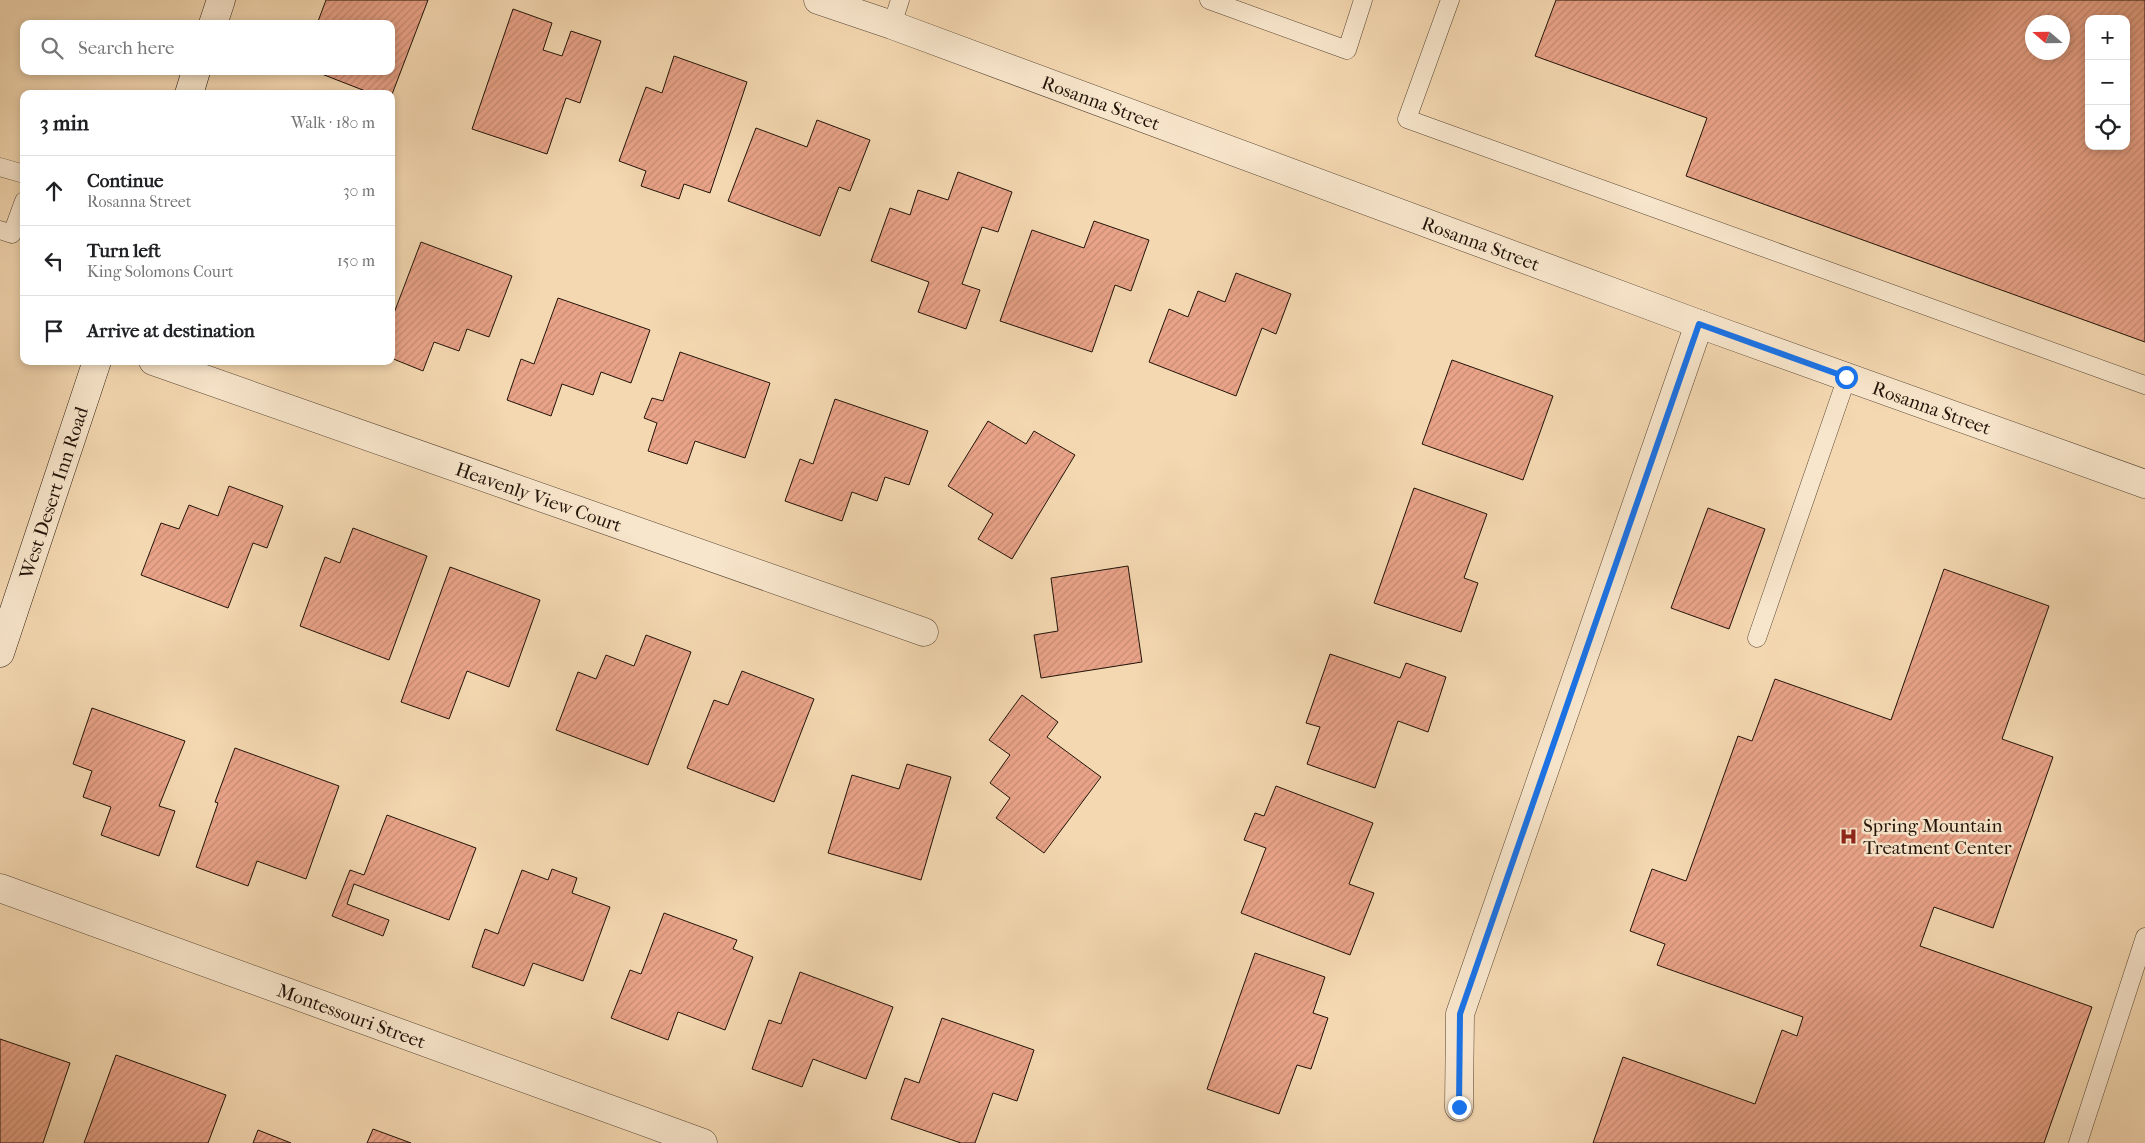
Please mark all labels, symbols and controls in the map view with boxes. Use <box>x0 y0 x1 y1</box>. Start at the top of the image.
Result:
north arrow <box>2025 15 2070 60</box>
map controls <box>2085 15 2130 150</box>
button: + <box>2085 15 2130 60</box>
search box <box>20 20 395 75</box>
icon: search <box>38 34 66 62</box>
text: Search here <box>78 37 174 59</box>
button: − <box>2085 60 2130 105</box>
street label: Rosanna Street <box>1039 71 1163 135</box>
button: locate <box>2085 105 2130 150</box>
text: 3 min <box>40 111 89 135</box>
text: Walk · 180 m <box>291 113 375 132</box>
text: Continue <box>87 170 163 192</box>
icon: ahead <box>40 177 68 205</box>
text: 30 m <box>343 181 375 200</box>
text: Rosanna Street <box>87 192 191 211</box>
street label: Rosanna Street <box>1418 212 1543 276</box>
text: Turn left <box>87 240 161 262</box>
icon: left <box>40 247 68 275</box>
text: 150 m <box>337 251 375 270</box>
text: King Solomons Court <box>87 262 233 281</box>
icon: arrive <box>40 317 68 345</box>
text: Arrive at destination <box>87 320 255 342</box>
route start <box>1835 366 1858 389</box>
street label: Rosanna Street <box>1869 377 1994 440</box>
street label: West Desert Inn Road <box>15 403 93 583</box>
street label: Heavenly View Court <box>452 458 625 537</box>
place label: Spring Mountain Treatment Center <box>1863 815 2013 859</box>
hospital icon: Spring Mountain Treatment Center <box>1839 826 1859 846</box>
street label: Montessouri Street <box>274 980 429 1053</box>
route end <box>1448 1096 1471 1119</box>

